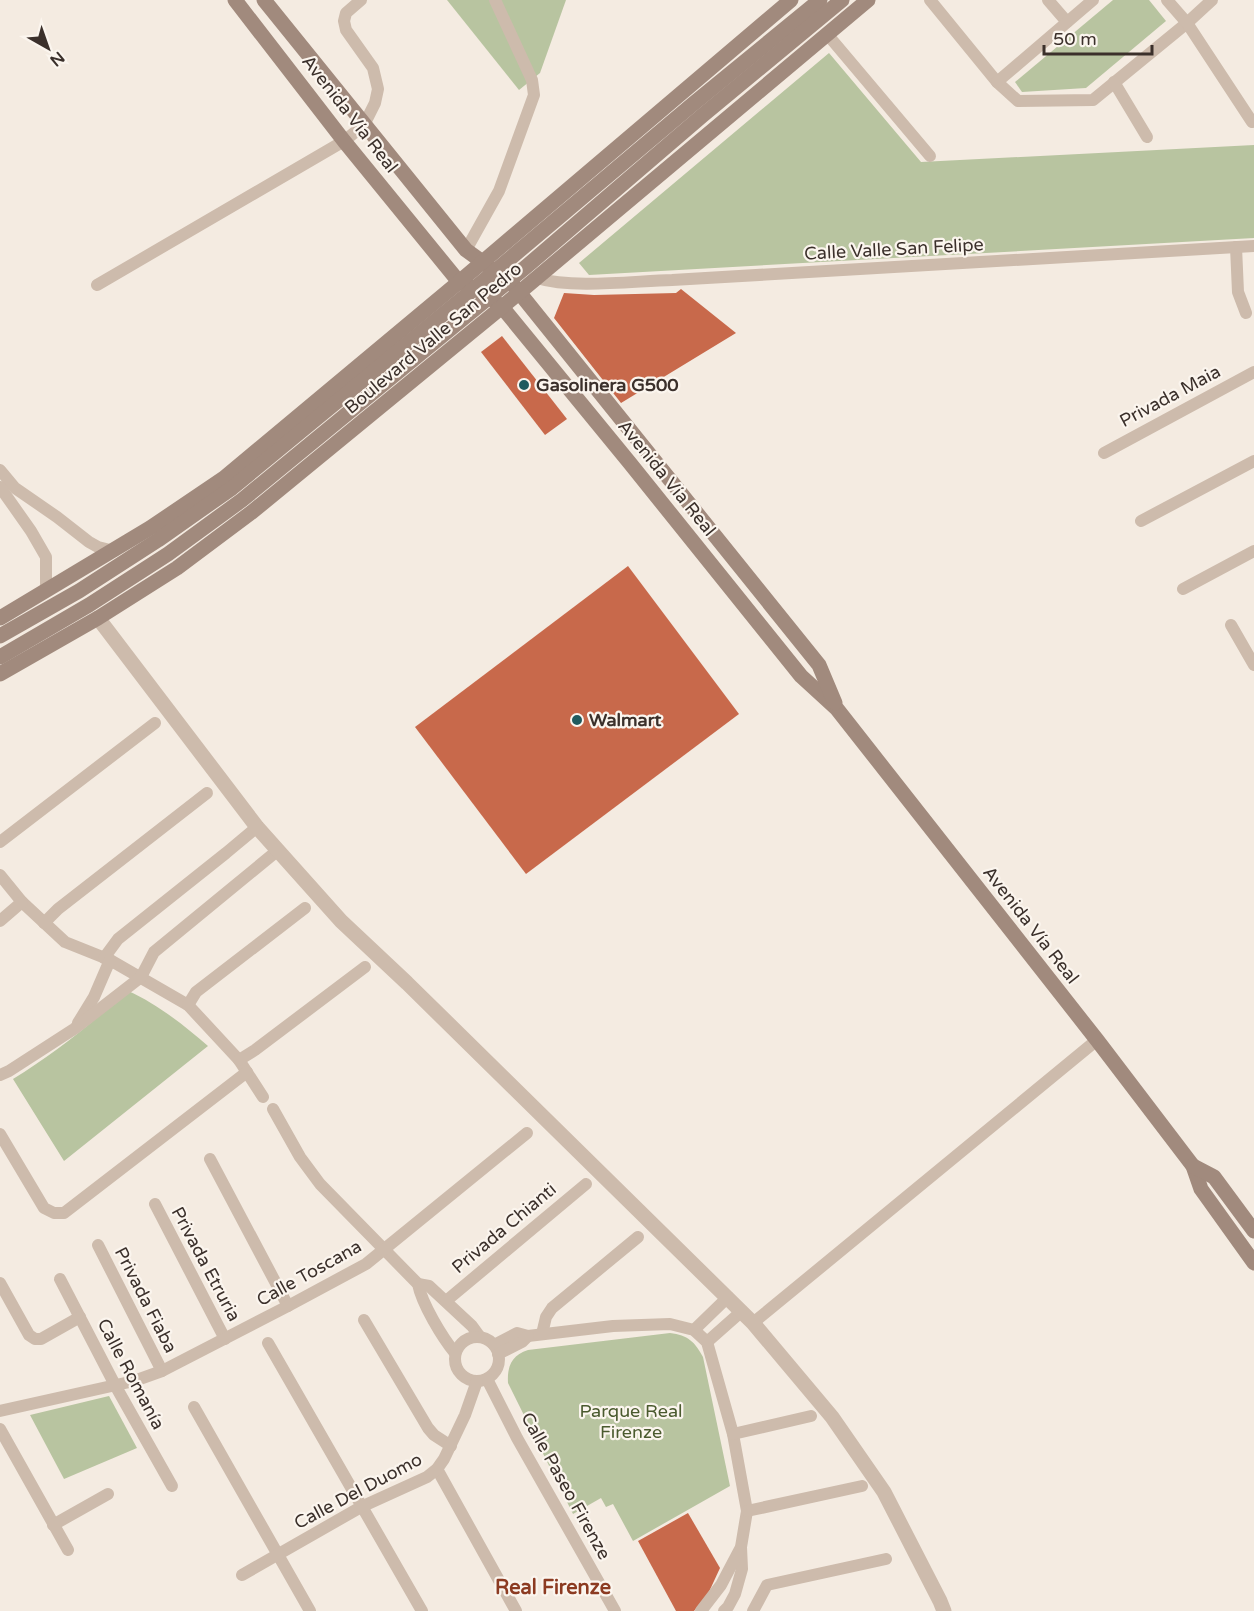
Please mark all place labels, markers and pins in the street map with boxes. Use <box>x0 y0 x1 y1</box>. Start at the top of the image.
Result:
place label: Gasolinera G500 <box>536 374 679 396</box>
marker: Gasolinera G500 <box>517 378 531 392</box>
place label: Walmart <box>589 709 662 731</box>
marker: Walmart <box>570 713 584 727</box>

